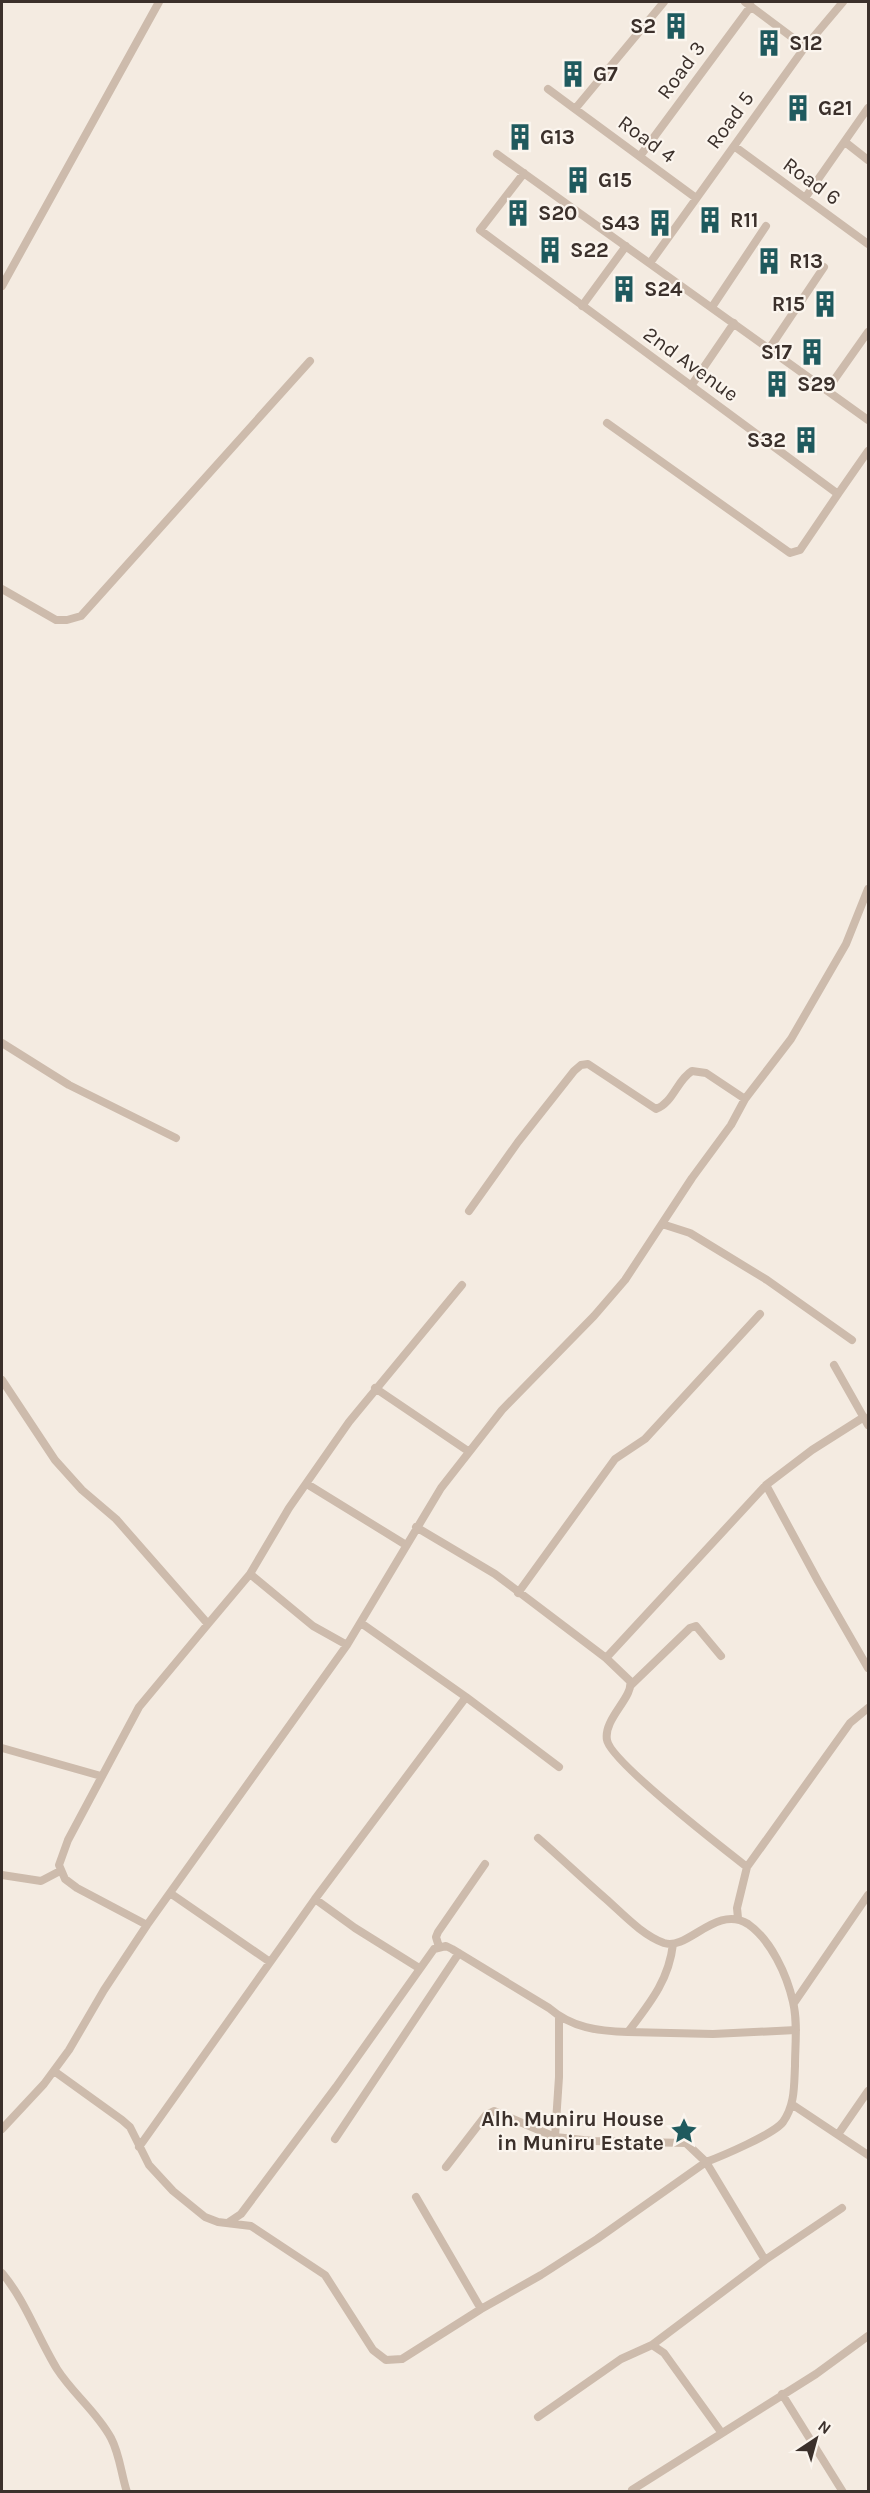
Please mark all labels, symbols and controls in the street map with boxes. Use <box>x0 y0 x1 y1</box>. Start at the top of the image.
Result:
building icon: S2 <box>661 11 691 41</box>
place label: S2 <box>630 14 656 38</box>
building icon: S12 <box>754 28 784 58</box>
place label: S12 <box>789 31 823 55</box>
street label: Road 3 <box>652 36 710 104</box>
building icon: G7 <box>558 59 588 89</box>
place label: G7 <box>593 62 618 86</box>
street label: Road 5 <box>701 87 759 153</box>
building icon: G21 <box>783 93 813 123</box>
place label: G21 <box>818 96 852 120</box>
street label: Road 4 <box>614 110 681 168</box>
building icon: G13 <box>505 122 535 152</box>
place label: G13 <box>540 125 575 149</box>
street label: Road 6 <box>779 152 845 210</box>
building icon: G15 <box>563 165 593 195</box>
place label: G15 <box>598 168 632 192</box>
building icon: S20 <box>503 198 533 228</box>
place label: S20 <box>538 201 577 225</box>
building icon: R11 <box>695 205 725 235</box>
building icon: S43 <box>645 208 675 238</box>
place label: R11 <box>730 208 759 232</box>
place label: S43 <box>601 211 640 235</box>
building icon: S22 <box>535 235 565 265</box>
place label: S22 <box>570 238 609 262</box>
building icon: R13 <box>754 246 784 276</box>
place label: R13 <box>789 249 823 273</box>
building icon: S24 <box>609 274 639 304</box>
place label: S24 <box>644 277 683 301</box>
building icon: R15 <box>810 289 840 319</box>
place label: R15 <box>772 292 805 316</box>
street label: 2nd Avenue <box>639 322 743 406</box>
building icon: S17 <box>797 337 827 367</box>
place label: S17 <box>761 340 793 364</box>
building icon: S29 <box>762 369 792 399</box>
place label: S29 <box>797 372 836 396</box>
building icon: S32 <box>791 425 821 455</box>
place label: S32 <box>747 428 786 452</box>
place label: Alh. Muniru House in Muniru Estate <box>481 2107 664 2155</box>
place icon: Alh. Muniru House in Muniru Estate <box>669 2116 699 2146</box>
north arrow <box>786 2409 846 2469</box>
text: N <box>814 2416 835 2438</box>

